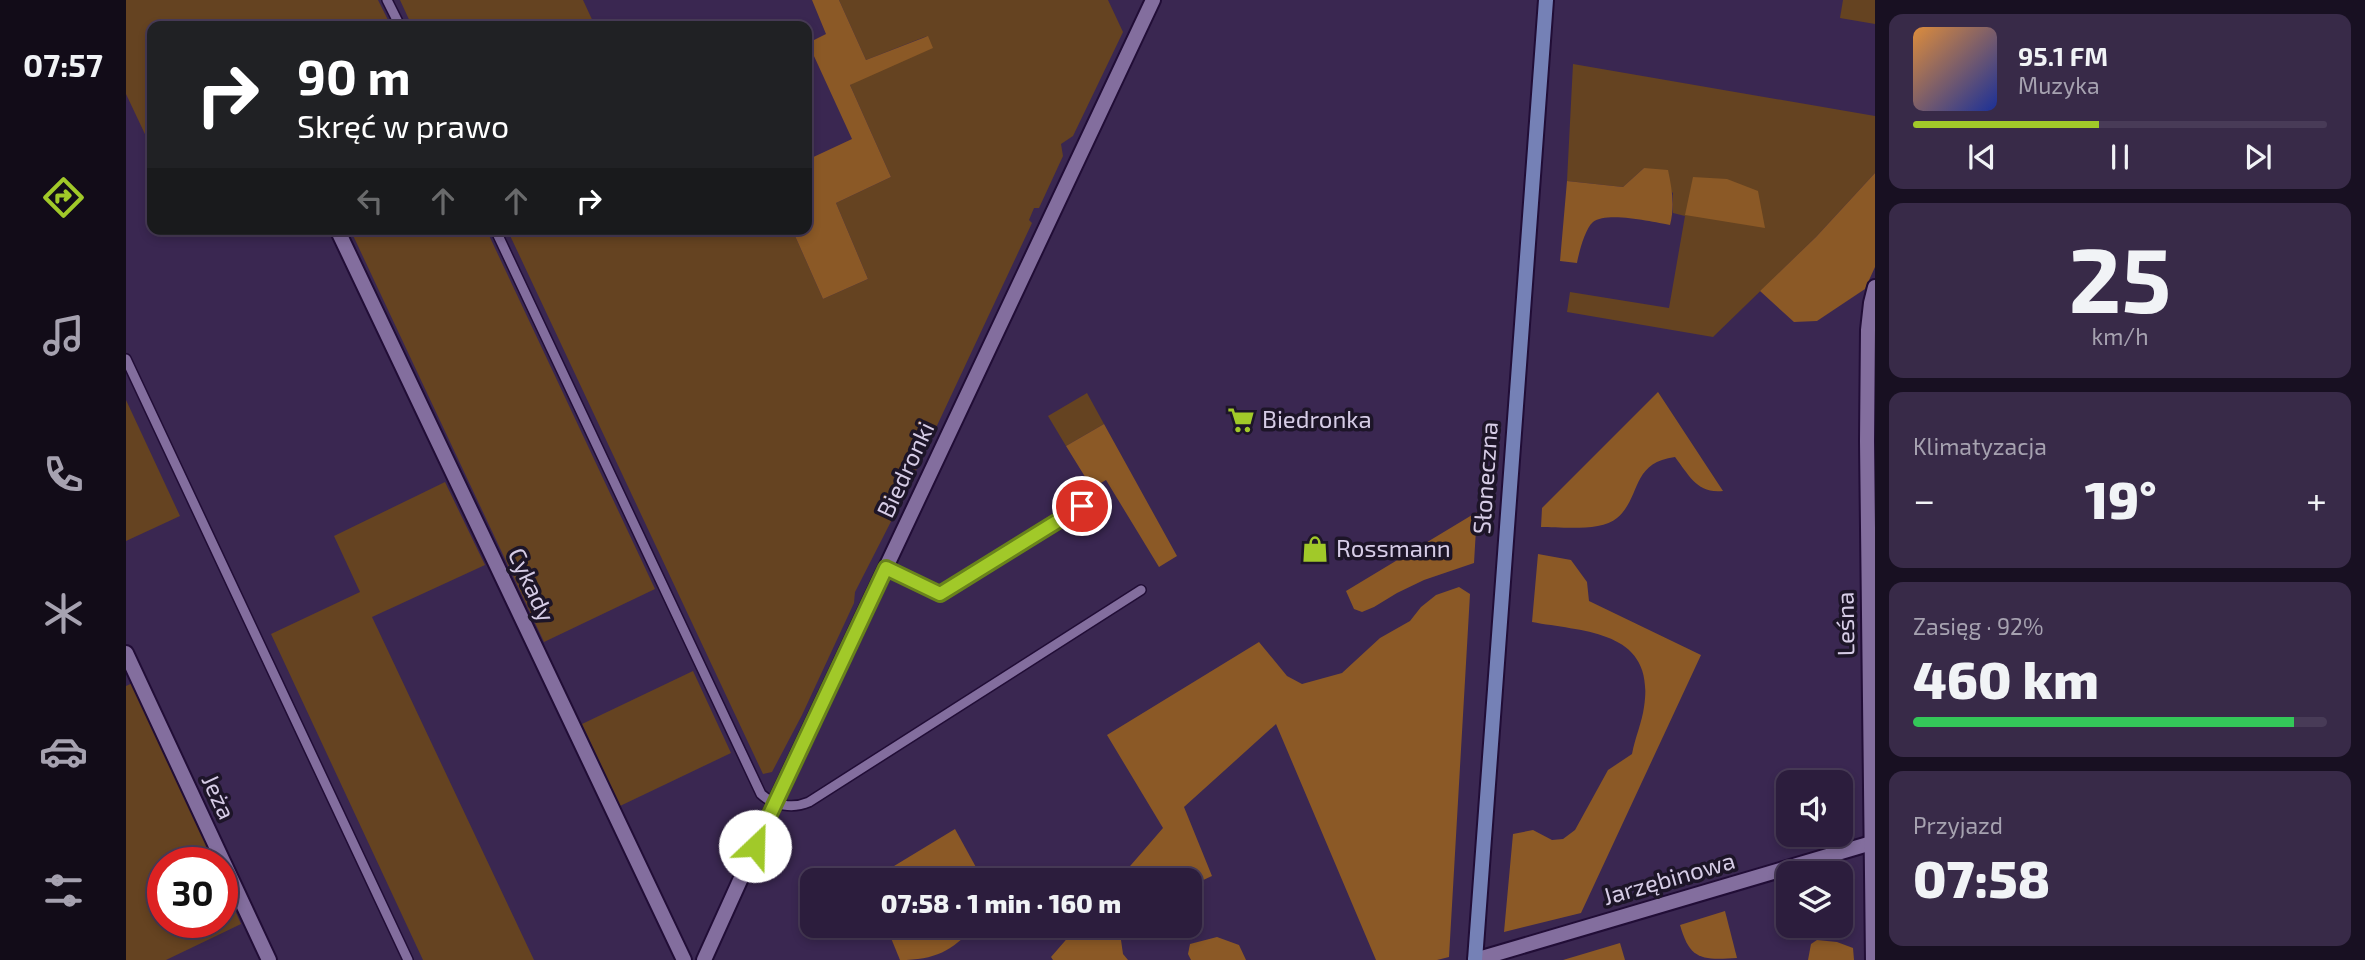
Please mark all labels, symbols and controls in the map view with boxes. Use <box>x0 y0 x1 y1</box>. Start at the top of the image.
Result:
text: 95.1 FM <box>2018 40 2108 71</box>
text: 07:57 <box>23 45 103 83</box>
text: 90 m <box>297 46 411 105</box>
icon: right <box>182 49 273 140</box>
text: Muzyka <box>2018 71 2100 99</box>
text: Skręć w prawo <box>297 106 509 144</box>
icon: previous <box>1963 138 2001 176</box>
icon: pause <box>2101 138 2139 176</box>
icon: next <box>2239 138 2277 176</box>
icon: directions <box>39 173 88 222</box>
icon: left <box>351 182 389 220</box>
icon: ahead <box>424 182 462 220</box>
icon: ahead <box>497 182 535 220</box>
icon: right <box>570 182 608 220</box>
text: 25 <box>2068 222 2172 331</box>
icon: music <box>39 311 88 360</box>
text: km/h <box>2091 322 2149 350</box>
place label: Biedronka <box>1262 404 1372 433</box>
supermarket icon: Biedronka <box>1226 405 1256 435</box>
street label: Biedronki <box>870 417 939 522</box>
street label: Słoneczna <box>1466 421 1503 535</box>
text: Klimatyzacja <box>1913 432 2047 460</box>
icon: phone <box>39 450 88 499</box>
text: 19° <box>2085 467 2157 529</box>
pin <box>1052 476 1112 536</box>
text: − <box>1913 476 1935 522</box>
text: + <box>2306 476 2327 522</box>
icon: arrive <box>1063 487 1101 525</box>
place label: Rossmann <box>1336 533 1451 562</box>
shop icon: Rossmann <box>1300 534 1330 564</box>
street label: Cykady <box>503 543 562 626</box>
icon: climate <box>39 589 88 638</box>
street label: Leśna <box>1829 592 1860 657</box>
text: Zasięg · 92% <box>1913 612 2044 640</box>
text: 460 km <box>1913 647 2099 709</box>
icon: car <box>39 727 88 776</box>
street label: Jeża <box>196 769 242 824</box>
map controls <box>1776 770 1853 938</box>
button: sound <box>1776 770 1853 847</box>
position arrow <box>718 809 792 883</box>
text: Przyjazd <box>1913 811 2003 839</box>
street label: Jarzębinowa <box>1599 845 1738 910</box>
text: 07:58 <box>1913 846 2050 908</box>
speed limit sign: 30 <box>147 847 238 938</box>
button: layers <box>1776 861 1853 938</box>
icon: filters <box>39 866 88 915</box>
text: 07:58 · 1 min · 160 m <box>881 887 1121 918</box>

